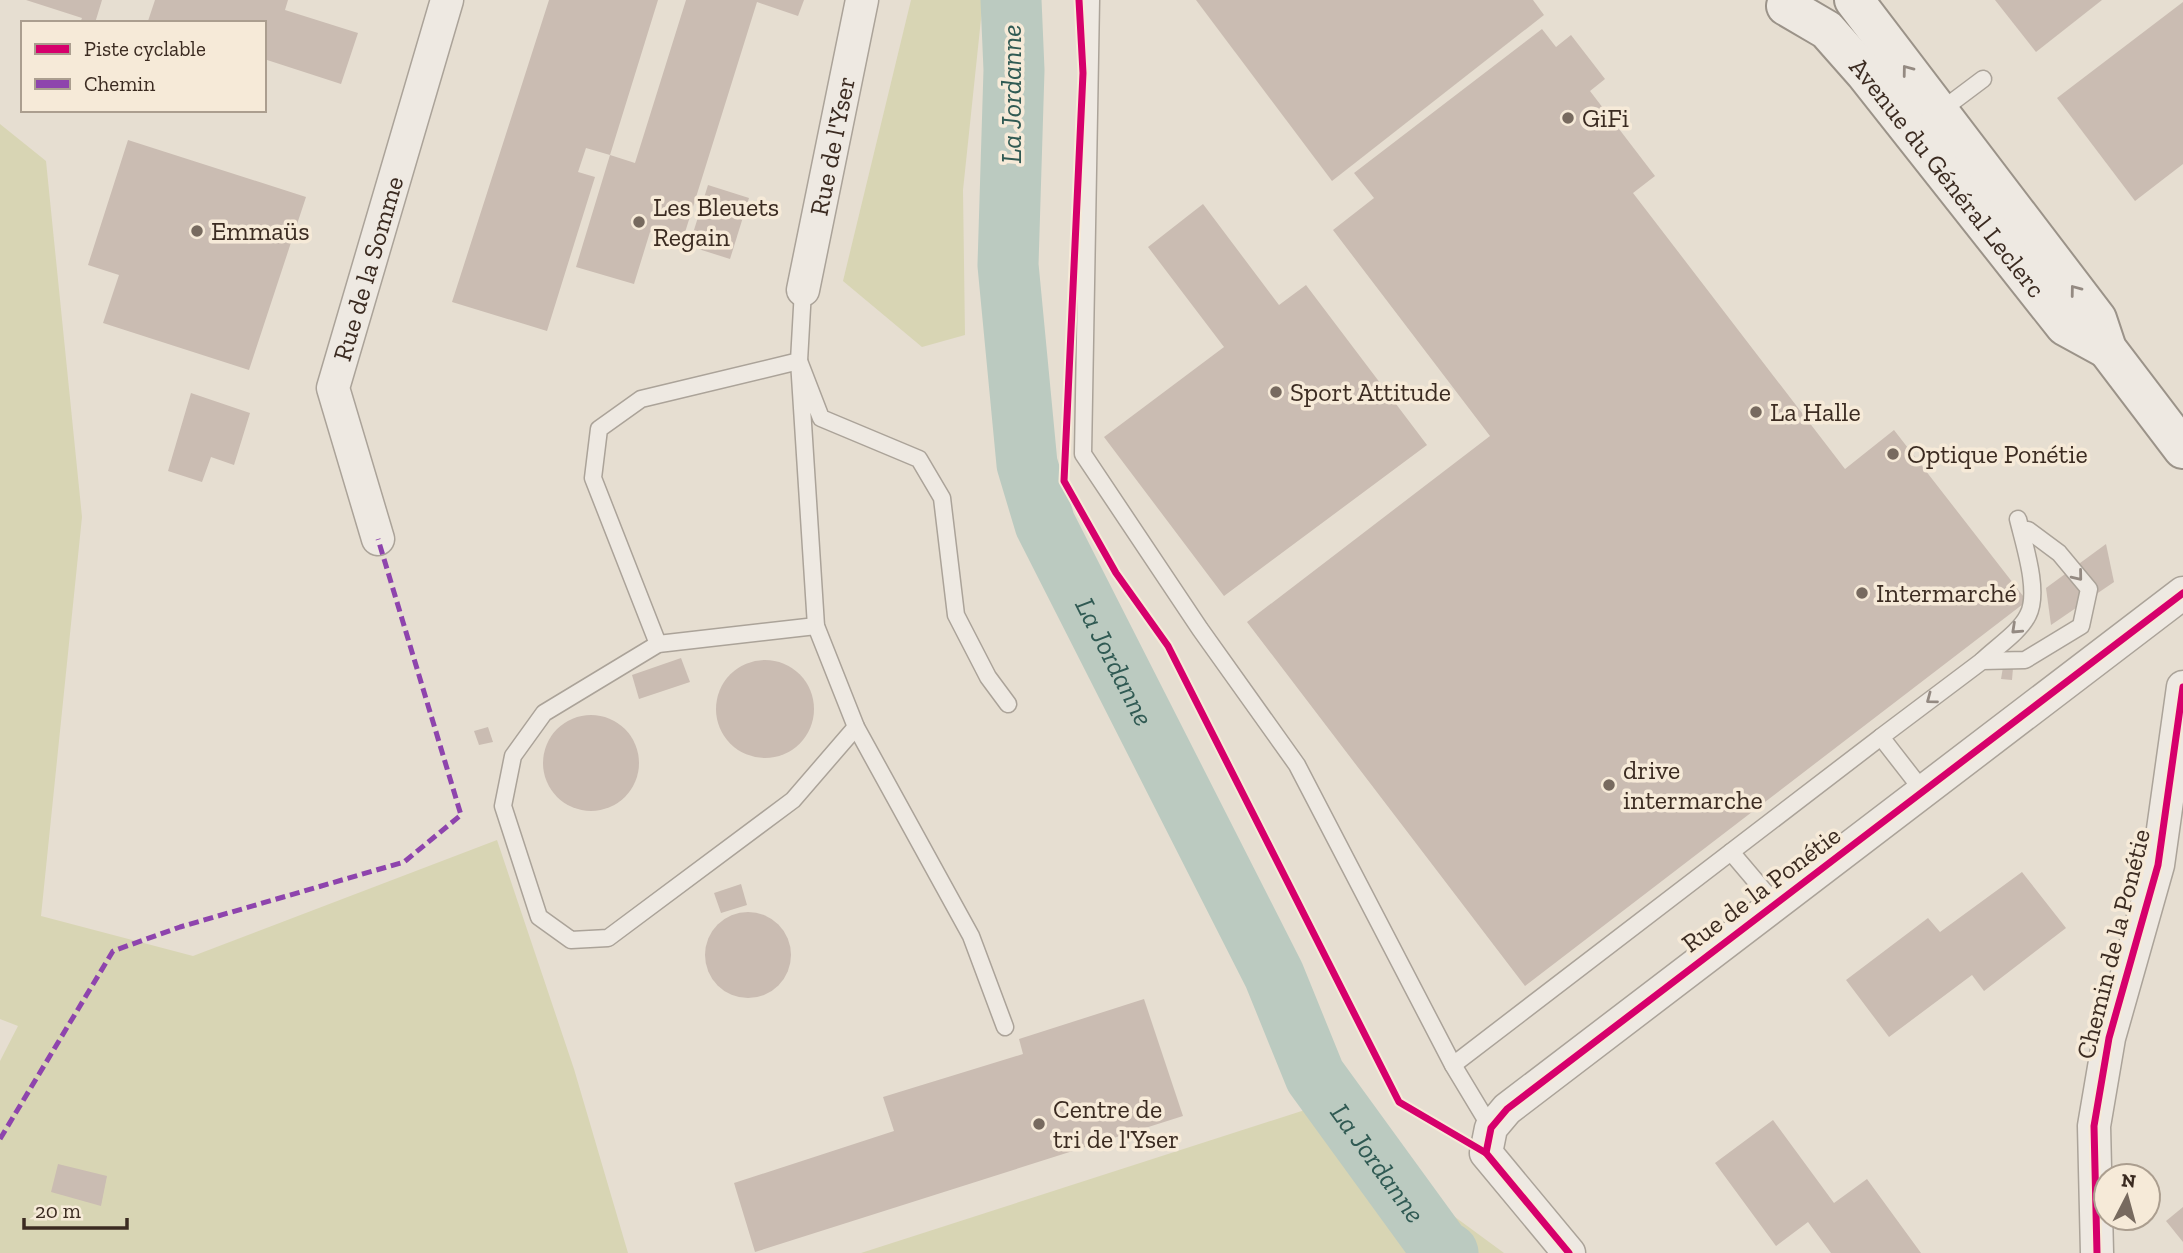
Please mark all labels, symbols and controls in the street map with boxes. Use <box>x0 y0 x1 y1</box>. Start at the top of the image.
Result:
legend <box>21 21 266 112</box>
water label: La Jordanne <box>995 24 1028 164</box>
text: Piste cyclable <box>84 36 206 61</box>
street label: Avenue du Général Leclerc <box>1843 51 2052 304</box>
one-way arrow <box>1903 65 1916 78</box>
text: Chemin <box>84 71 155 96</box>
street label: Rue de l'Yser <box>803 74 862 218</box>
place label: GiFi <box>1582 102 1629 134</box>
marker: GiFi <box>1560 110 1576 126</box>
street label: Rue de la Somme <box>326 173 410 365</box>
place label: Les Bleuets Regain <box>653 191 779 253</box>
marker: Les Bleuets Regain <box>631 214 647 230</box>
place label: Emmaüs <box>211 215 310 247</box>
marker: Emmaüs <box>189 223 205 239</box>
one-way arrow <box>2070 285 2083 297</box>
place label: Sport Attitude <box>1290 376 1451 408</box>
marker: Sport Attitude <box>1268 384 1284 400</box>
place label: La Halle <box>1770 396 1861 428</box>
marker: La Halle <box>1748 404 1764 420</box>
place label: Optique Ponétie <box>1907 438 2088 470</box>
marker: Optique Ponétie <box>1885 446 1901 462</box>
one-way arrow <box>2069 568 2082 580</box>
place label: Intermarché <box>1876 577 2017 609</box>
marker: Intermarché <box>1854 585 1870 601</box>
water label: La Jordanne <box>1068 592 1161 731</box>
one-way arrow <box>2011 620 2024 633</box>
one-way arrow <box>1926 690 1939 703</box>
place label: drive intermarche <box>1623 754 1763 816</box>
marker: drive intermarche <box>1601 777 1617 793</box>
street label: Rue de la Ponétie <box>1675 819 1847 959</box>
street label: Chemin de la Ponétie <box>2069 826 2157 1062</box>
place label: Centre de tri de l'Yser <box>1053 1093 1179 1155</box>
water label: La Jordanne <box>1324 1097 1432 1229</box>
marker: Centre de tri de l'Yser <box>1031 1116 1047 1132</box>
north arrow <box>2092 1162 2162 1232</box>
text: N <box>2120 1168 2137 1193</box>
scale bar <box>24 1186 128 1230</box>
text: 20 m <box>35 1198 81 1223</box>

